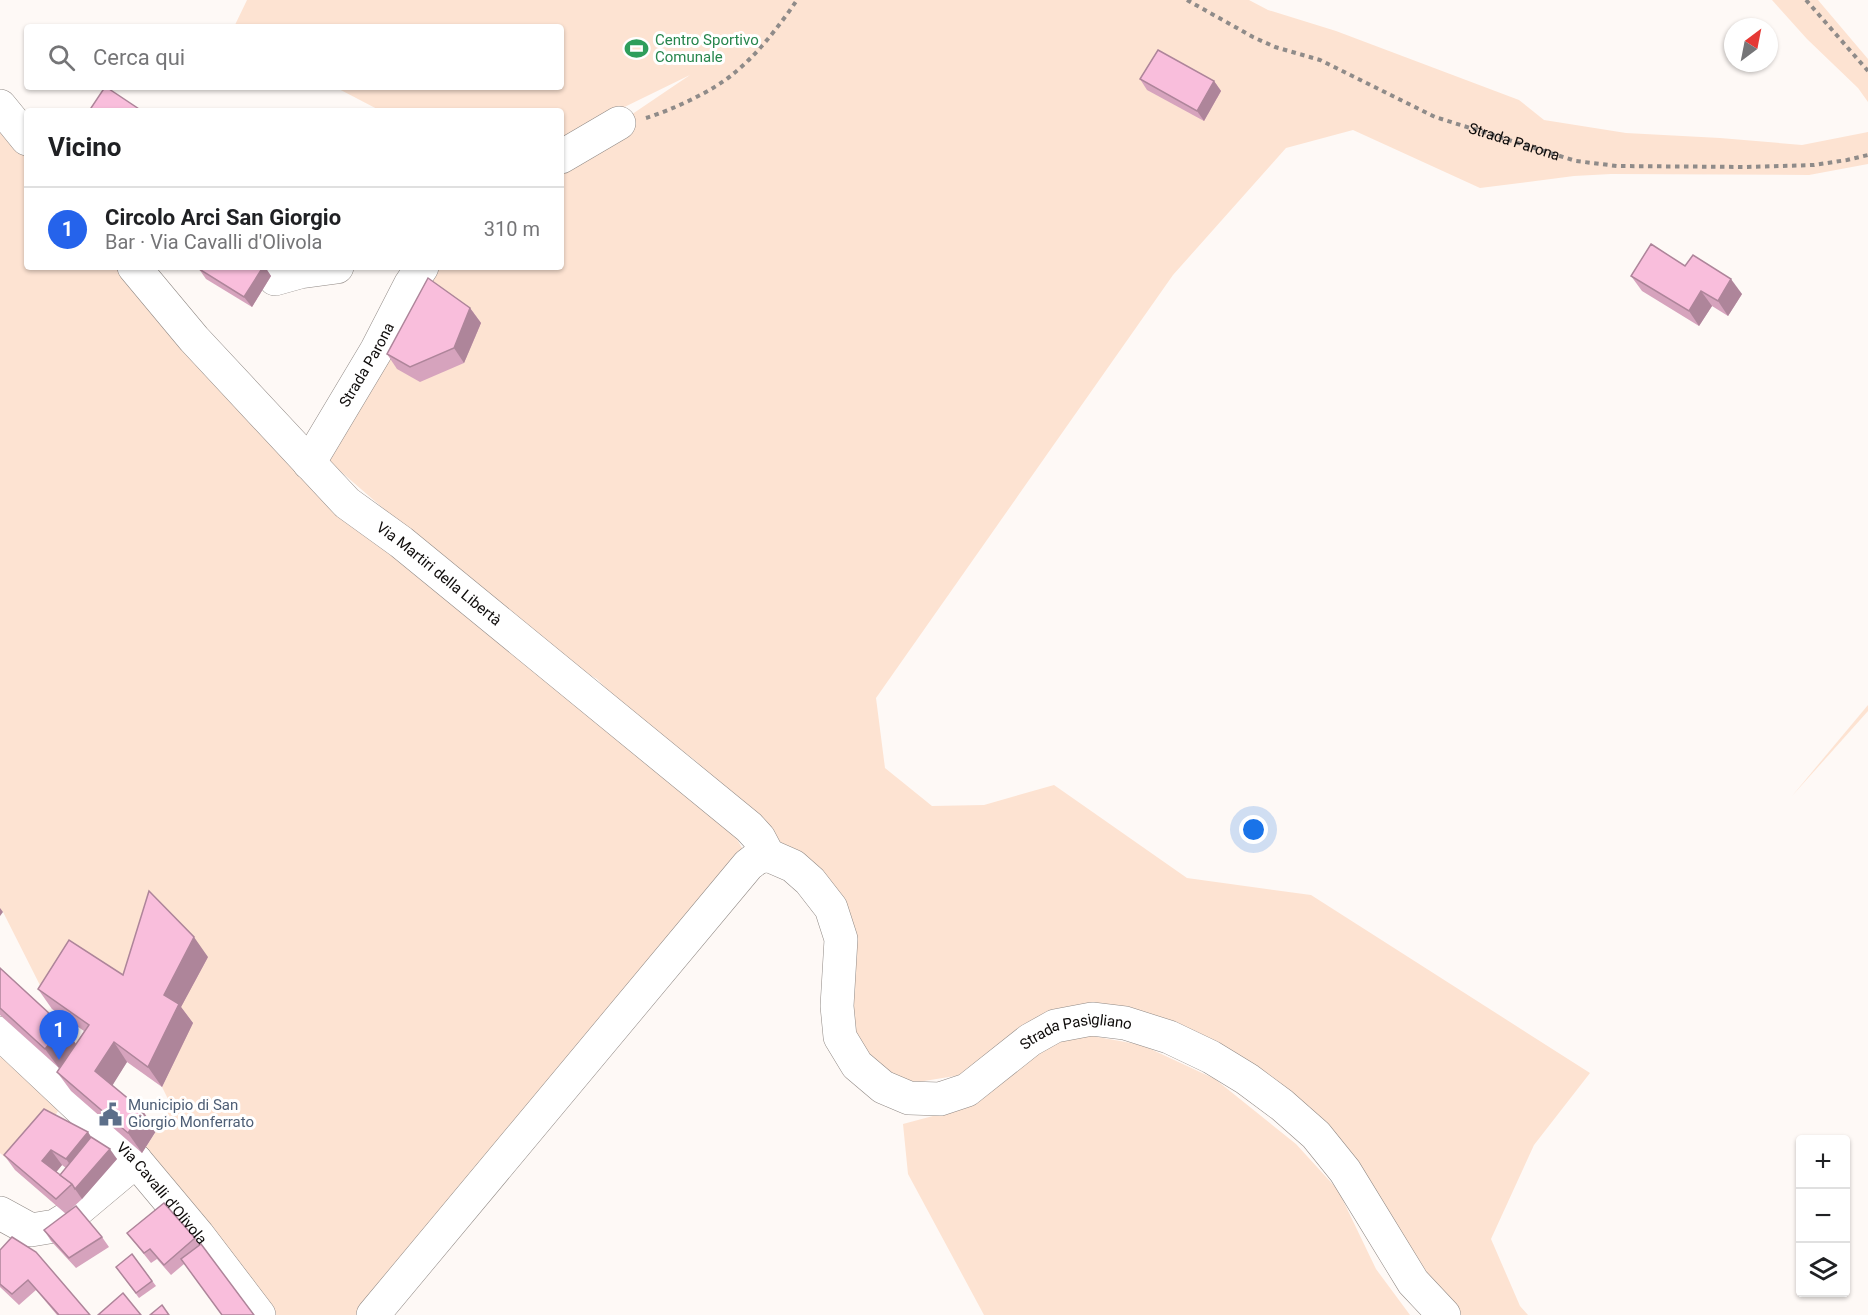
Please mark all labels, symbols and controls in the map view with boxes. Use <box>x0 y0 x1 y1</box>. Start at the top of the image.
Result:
north arrow <box>1724 18 1778 72</box>
search box <box>24 24 564 90</box>
place label: Centro Sportivo Comunale <box>655 31 759 66</box>
sports icon: Centro Sportivo Comunale <box>624 36 650 62</box>
icon: search <box>45 41 78 74</box>
text: Cerca qui <box>93 45 185 70</box>
street label: Strada Parona <box>1466 119 1562 164</box>
text: Vicino <box>48 132 122 162</box>
text: Circolo Arci San Giorgio <box>105 205 341 230</box>
text: 1 <box>62 217 73 241</box>
text: 310 m <box>484 217 540 241</box>
text: Bar · Via Cavalli d'Olivola <box>105 230 322 254</box>
street label: Strada Parona <box>335 319 398 410</box>
street label: Via Martiri della Libertà <box>373 518 505 629</box>
your location <box>1239 815 1268 844</box>
pin: 1 <box>40 1010 78 1060</box>
street label: Strada Pasigliano <box>1016 1010 1134 1054</box>
place label: Municipio di San Giorgio Monferrato <box>128 1096 254 1131</box>
public building icon: Municipio di San Giorgio Monferrato <box>97 1101 123 1127</box>
map controls <box>1796 1135 1850 1297</box>
button: + <box>1796 1135 1850 1189</box>
street label: Via Cavalli d'Olivola <box>113 1138 211 1248</box>
button: − <box>1796 1189 1850 1243</box>
button: layers <box>1796 1243 1850 1297</box>

